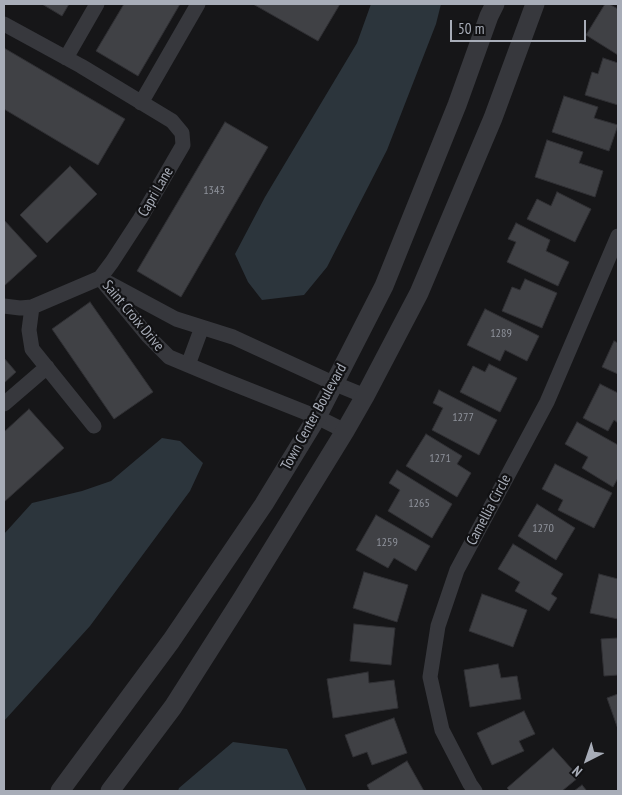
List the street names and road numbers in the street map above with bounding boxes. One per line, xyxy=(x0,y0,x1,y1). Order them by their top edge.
street label: Capri Lane xyxy=(135,164,177,220)
street label: Saint Croix Drive xyxy=(98,277,168,355)
street label: Town Center Boulevard xyxy=(277,361,351,473)
street label: Camellia Circle xyxy=(463,472,515,548)

